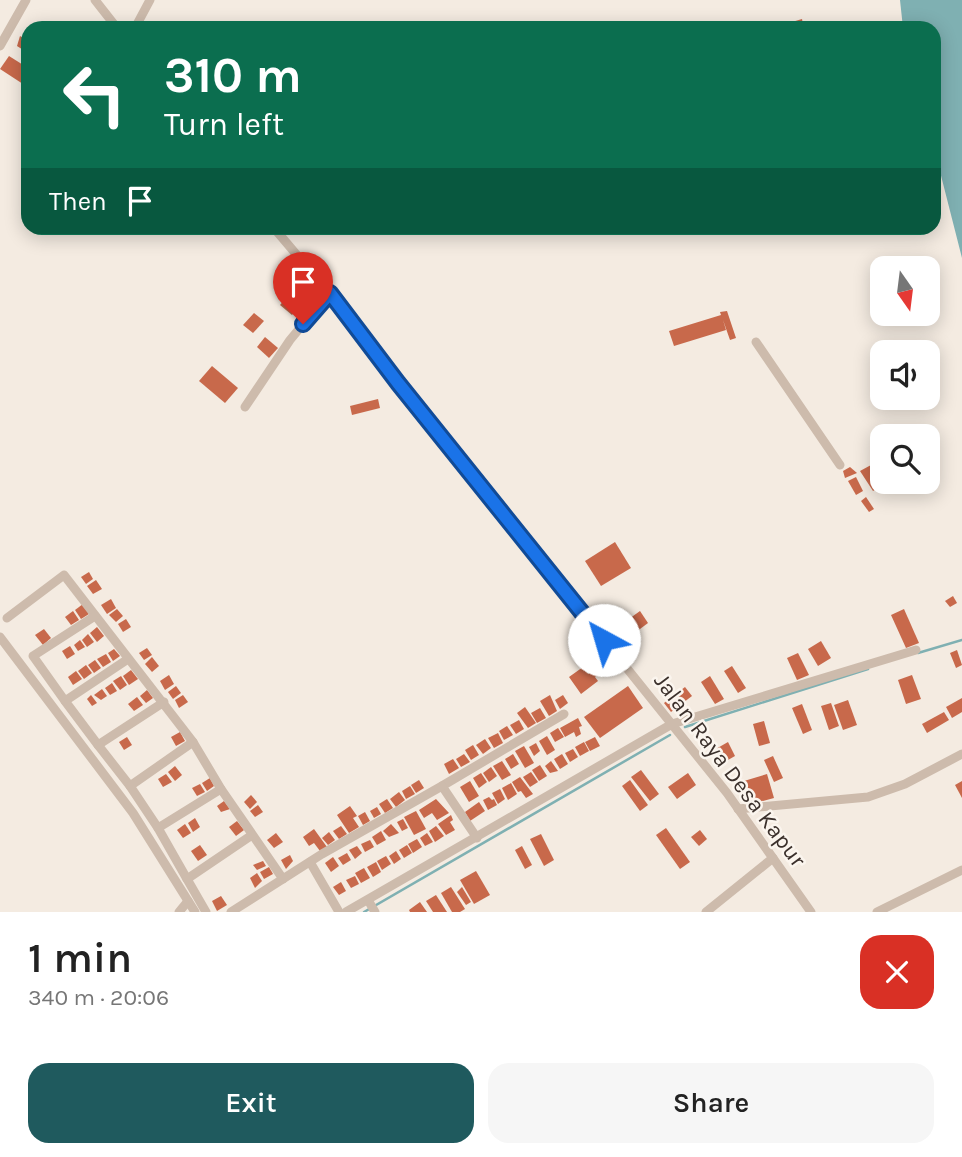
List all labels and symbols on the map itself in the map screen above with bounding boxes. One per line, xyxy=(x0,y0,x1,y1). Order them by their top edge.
pin xyxy=(273,252,333,324)
north arrow xyxy=(870,256,940,326)
position arrow xyxy=(567,603,641,677)
street label: Jalan Raya Desa Kapur xyxy=(648,668,812,873)

